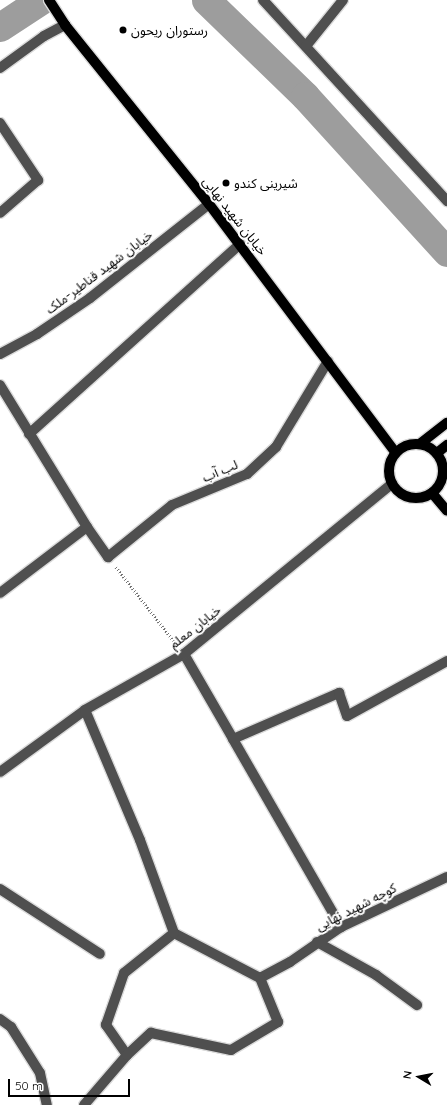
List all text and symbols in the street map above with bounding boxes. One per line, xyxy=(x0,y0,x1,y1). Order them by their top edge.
place label: رستوران ریحون xyxy=(131,22,208,38)
marker: رستوران ریحون xyxy=(118,25,128,35)
street label: خیابان شهید نهایی xyxy=(199,174,271,258)
place label: شیرینی کندو xyxy=(234,175,298,191)
marker: شیرینی کندو xyxy=(221,178,231,188)
street label: خیابان شهید قناطیر-ملک xyxy=(43,227,155,317)
street label: لب آب xyxy=(200,457,240,485)
street label: خیابان معلم xyxy=(166,602,224,652)
street label: کوچه شهید نهایی xyxy=(313,880,399,934)
north arrow xyxy=(399,1057,439,1097)
text: N xyxy=(400,1070,415,1080)
scale bar xyxy=(10,1071,132,1097)
text: 50 m xyxy=(15,1078,43,1093)

